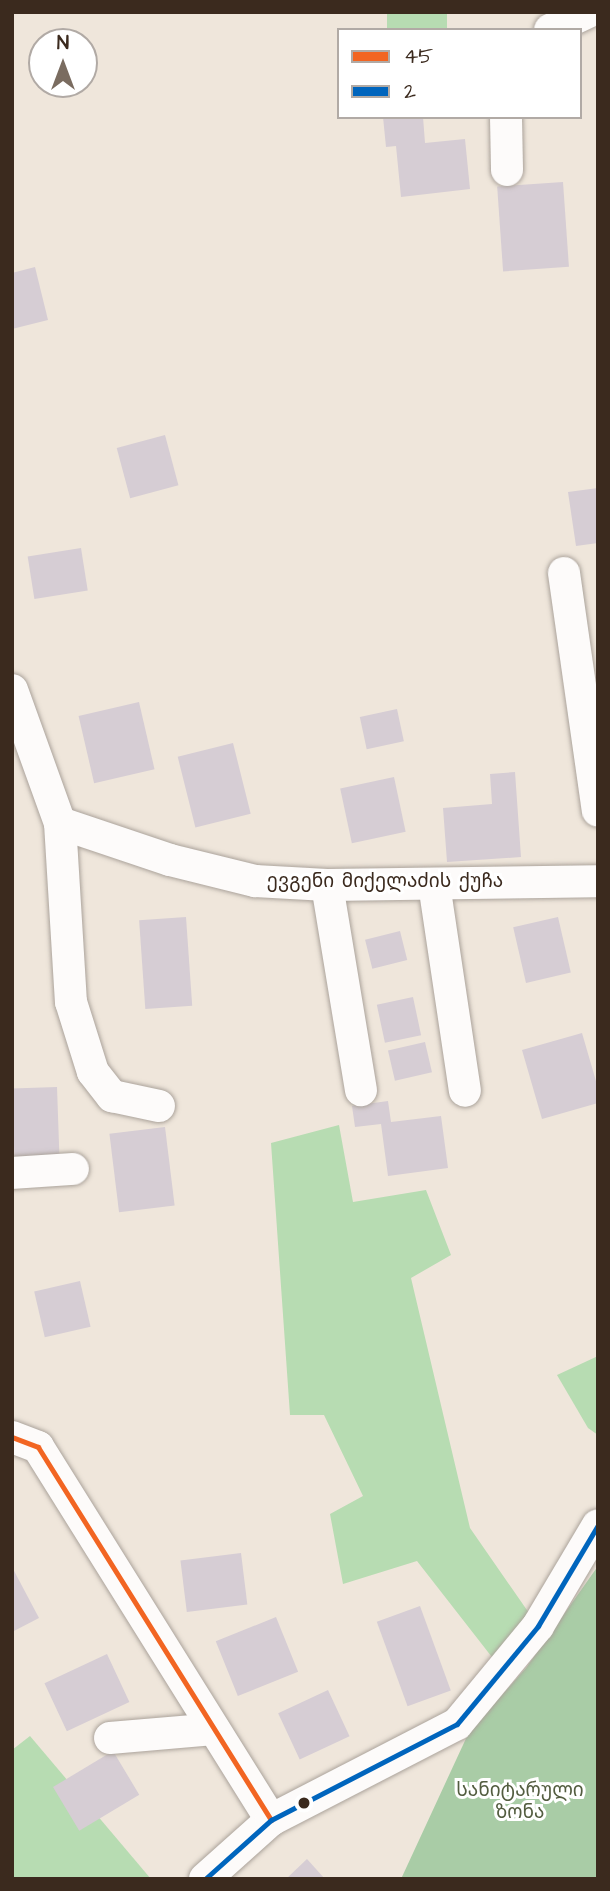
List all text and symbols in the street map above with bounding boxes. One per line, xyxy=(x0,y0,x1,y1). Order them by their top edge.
north arrow xyxy=(28,28,98,98)
legend xyxy=(337,28,582,119)
text: N xyxy=(57,30,69,57)
text: 45 xyxy=(404,42,433,71)
text: 2 xyxy=(404,77,416,106)
street label: ევგენი მიქელაძის ქუჩა xyxy=(267,871,503,893)
park label: სანიტარული ზონა xyxy=(456,1780,584,1824)
unlabelled marker xyxy=(297,1796,311,1810)

